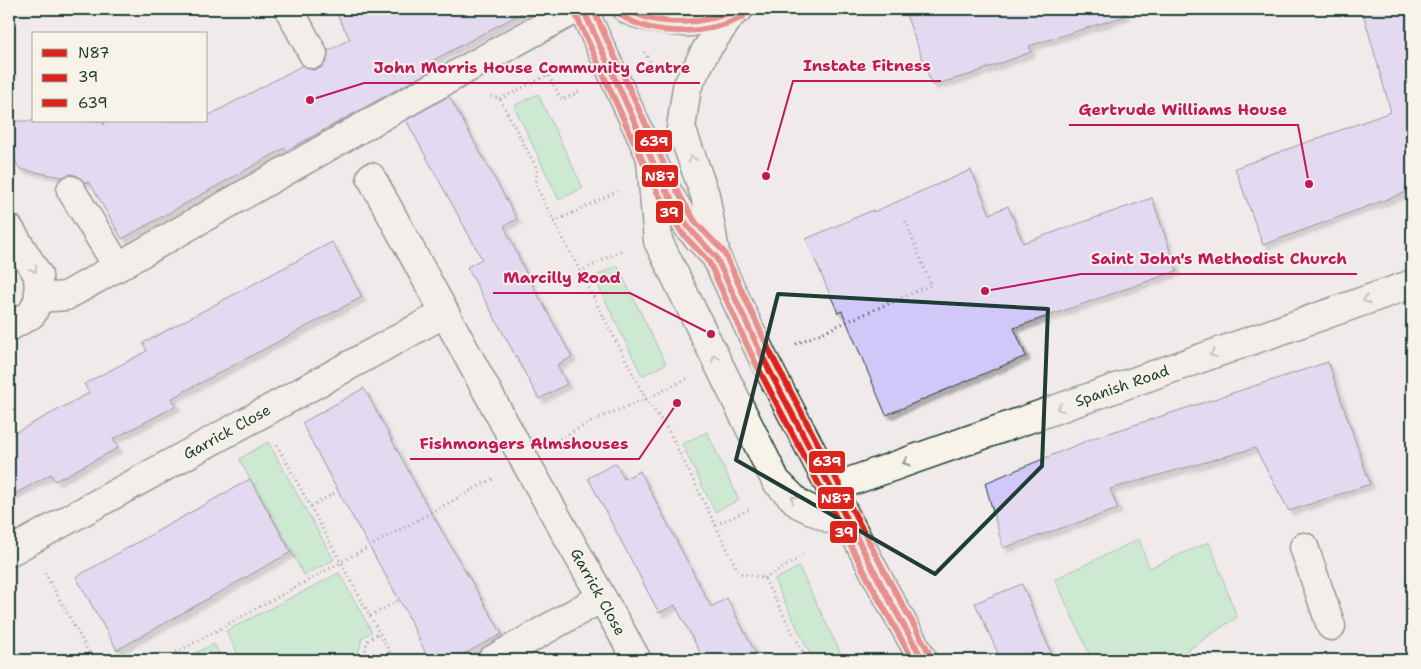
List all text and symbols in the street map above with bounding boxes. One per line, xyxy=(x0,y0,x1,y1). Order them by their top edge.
legend xyxy=(32,32,208,122)
text: N87 xyxy=(78,43,110,63)
callout: Instate Fitness xyxy=(793,50,941,81)
callout: John Morris House Community Centre xyxy=(364,52,700,83)
text: Instate Fitness xyxy=(803,55,931,76)
text: John Morris House Community Centre xyxy=(374,57,691,78)
text: 39 xyxy=(78,67,98,87)
text: 639 xyxy=(78,93,108,113)
callout: Gertrude Williams House xyxy=(1069,94,1298,125)
text: Gertrude Williams House xyxy=(1079,99,1288,120)
line badge: 639 xyxy=(634,129,673,153)
text: 639 xyxy=(640,132,668,150)
one-way arrow xyxy=(688,155,698,163)
line badge: N87 xyxy=(641,164,679,188)
text: N87 xyxy=(645,167,675,185)
line badge: 39 xyxy=(655,200,684,224)
text: 39 xyxy=(659,203,679,221)
callout: Saint John's Methodist Church xyxy=(1081,243,1357,274)
text: Saint John's Methodist Church xyxy=(1091,248,1347,269)
callout: Marcilly Road xyxy=(493,262,630,293)
one-way arrow xyxy=(28,264,38,273)
text: Marcilly Road xyxy=(503,267,621,288)
one-way arrow xyxy=(1363,294,1371,304)
one-way arrow xyxy=(1209,348,1218,358)
one-way arrow xyxy=(711,354,721,363)
street label: Spanish Road xyxy=(1072,360,1172,411)
street label: Garrick Close xyxy=(180,400,274,464)
one-way arrow xyxy=(1056,402,1064,412)
callout: Fishmongers Almshouses xyxy=(410,428,639,459)
text: Fishmongers Almshouses xyxy=(420,433,628,454)
line badge: 639 xyxy=(808,450,846,474)
text: 639 xyxy=(813,452,841,470)
one-way arrow xyxy=(903,456,911,466)
line badge: N87 xyxy=(817,486,855,510)
text: N87 xyxy=(821,489,851,507)
one-way arrow xyxy=(790,496,799,505)
line badge: 39 xyxy=(829,520,858,544)
text: 39 xyxy=(834,523,854,541)
street label: Garrick Close xyxy=(566,545,630,639)

